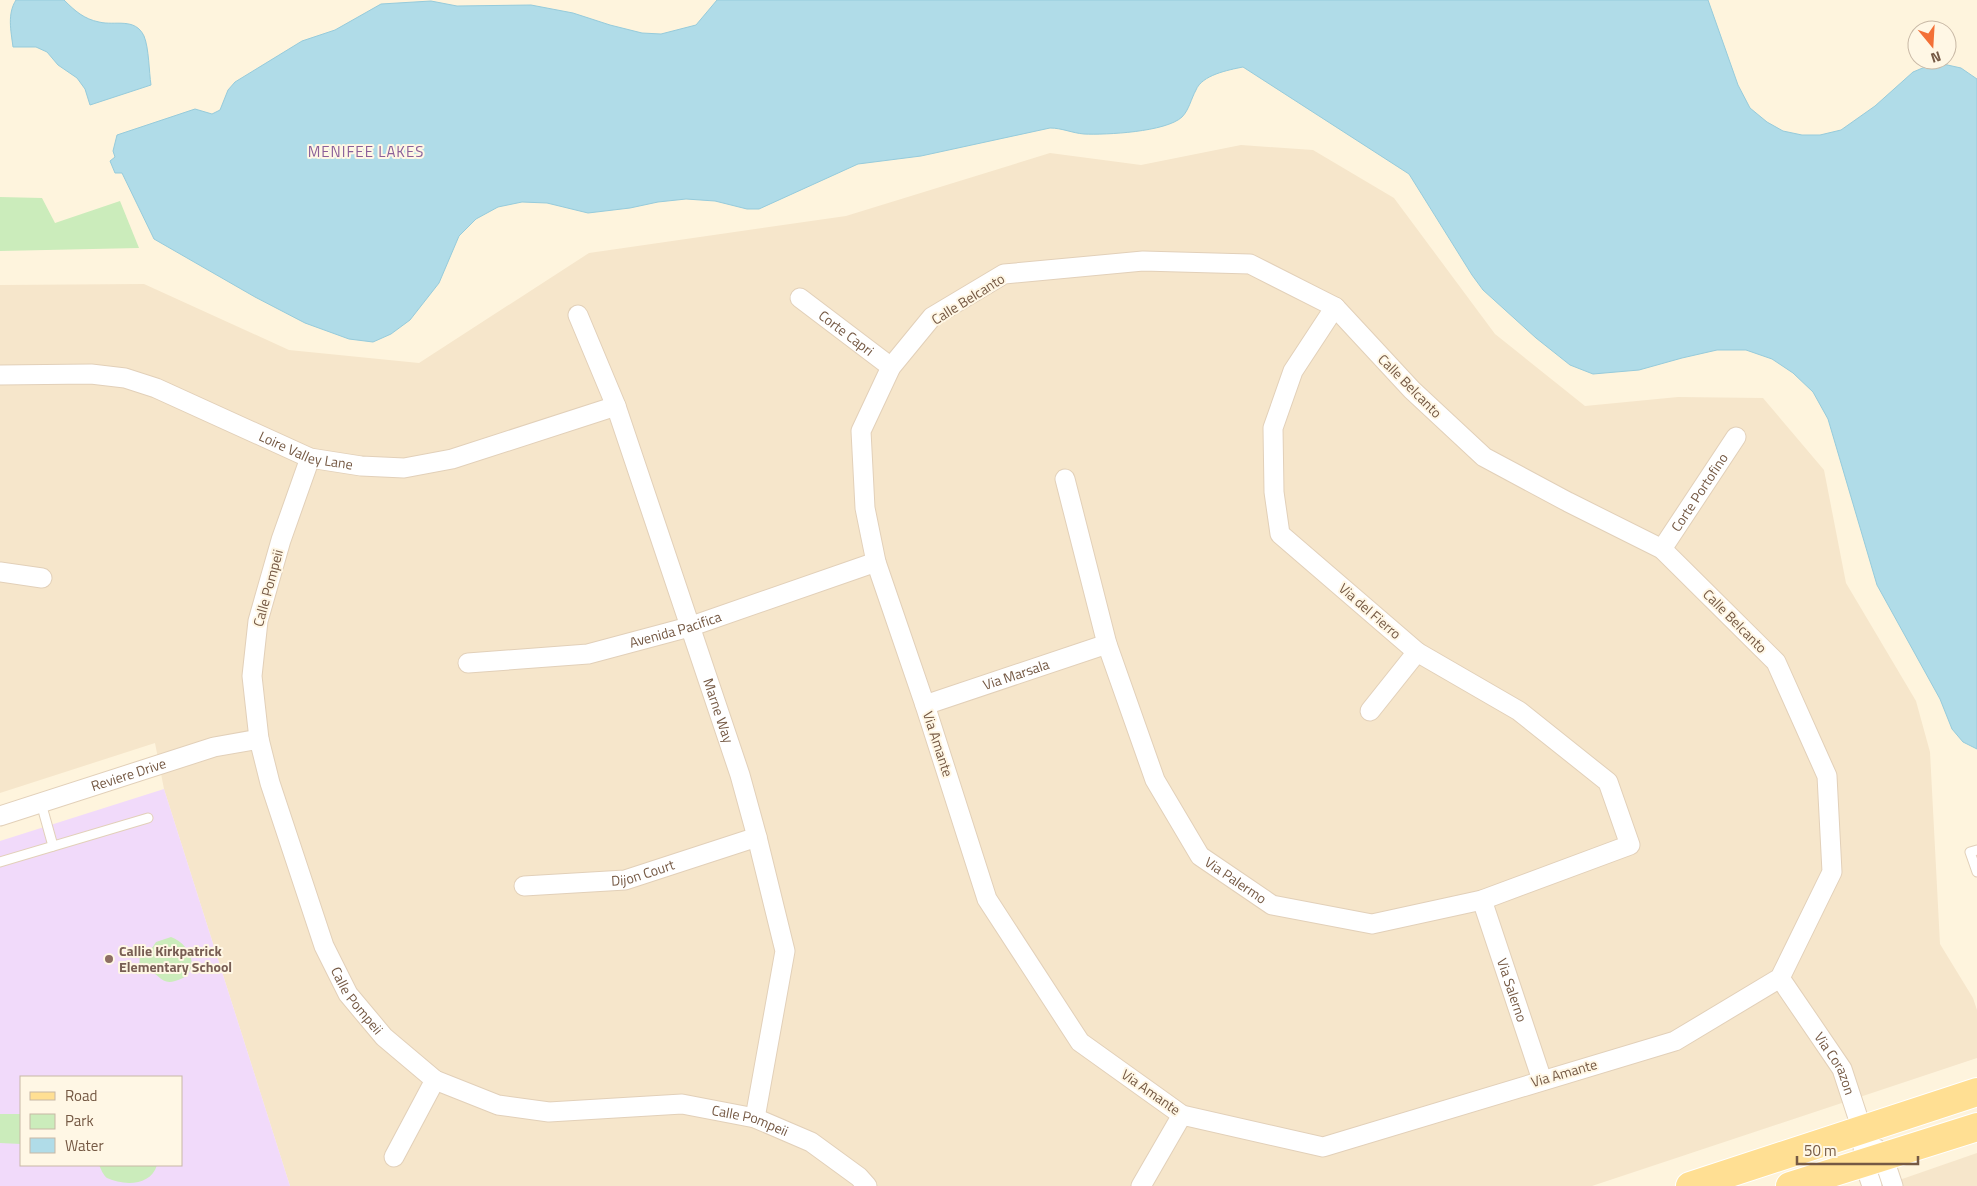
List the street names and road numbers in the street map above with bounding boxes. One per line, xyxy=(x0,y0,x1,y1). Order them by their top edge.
street label: Calle Belcanto xyxy=(927,268,1009,329)
street label: Corte Capri xyxy=(814,305,879,361)
street label: Calle Belcanto xyxy=(1374,349,1447,422)
street label: Loire Valley Lane xyxy=(256,425,354,475)
street label: Corte Portofino xyxy=(1665,449,1733,535)
street label: Calle Pompeii xyxy=(247,547,288,629)
street label: Via del Fierro xyxy=(1335,578,1406,644)
street label: Calle Belcanto xyxy=(1699,584,1772,657)
street label: Avenida Pacifica xyxy=(627,606,724,653)
street label: Via Marsala xyxy=(980,653,1052,695)
street label: Marne Way xyxy=(698,675,740,746)
street label: Via Amante xyxy=(918,708,959,779)
street label: Reviere Drive xyxy=(88,752,169,796)
street label: Via Palermo xyxy=(1201,851,1271,909)
street label: Dijon Court xyxy=(611,854,677,891)
street label: Via Salerno xyxy=(1492,955,1533,1025)
street label: Calle Pompeii xyxy=(326,963,389,1039)
street label: Via Corazon xyxy=(1810,1027,1861,1097)
street label: Via Amante xyxy=(1528,1053,1599,1092)
street label: Via Amante xyxy=(1117,1064,1185,1120)
street label: Calle Pompeii xyxy=(710,1099,792,1141)

